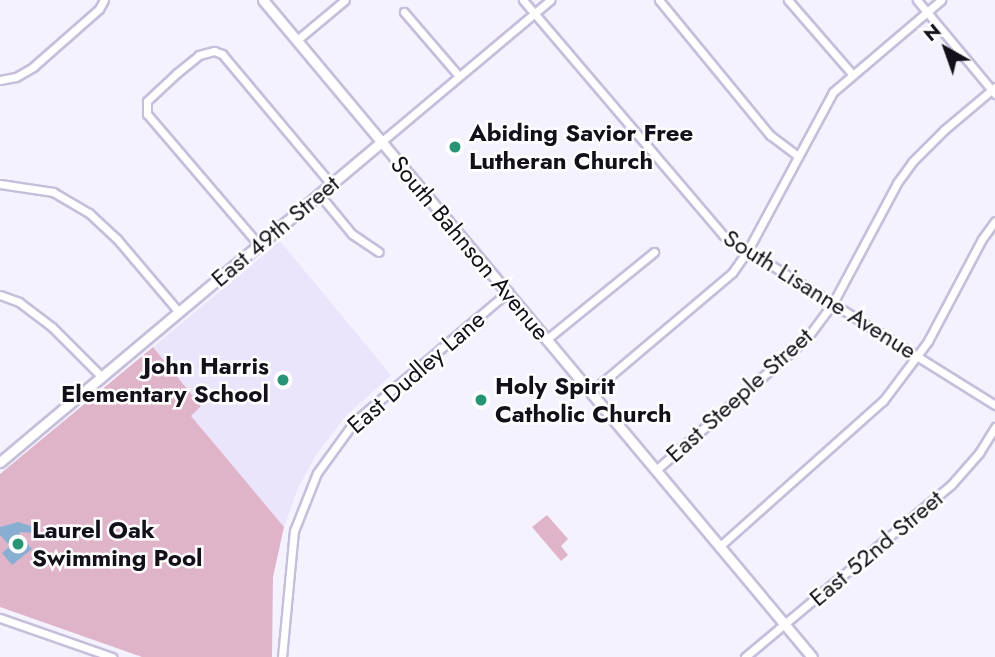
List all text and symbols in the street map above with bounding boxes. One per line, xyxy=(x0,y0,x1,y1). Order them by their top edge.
north arrow xyxy=(911,14,981,84)
text: N xyxy=(918,17,947,48)
place label: Abiding Savior Free Lutheran Church xyxy=(469,119,693,175)
marker: Abiding Savior Free Lutheran Church xyxy=(447,139,463,155)
street label: South Bahnson Avenue xyxy=(384,150,556,346)
street label: East 49th Street xyxy=(205,169,345,293)
street label: South Lisanne Avenue xyxy=(718,223,922,365)
street label: East Dudley Lane xyxy=(341,305,491,439)
street label: East Steeple Street xyxy=(660,322,818,468)
place label: John Harris Elementary School xyxy=(61,352,269,408)
marker: John Harris Elementary School xyxy=(275,372,291,388)
place label: Holy Spirit Catholic Church xyxy=(495,372,672,428)
marker: Holy Spirit Catholic Church xyxy=(473,392,489,408)
street label: East 52nd Street xyxy=(803,484,949,612)
place label: Laurel Oak Swimming Pool xyxy=(32,516,203,572)
marker: Laurel Oak Swimming Pool xyxy=(10,536,26,552)

